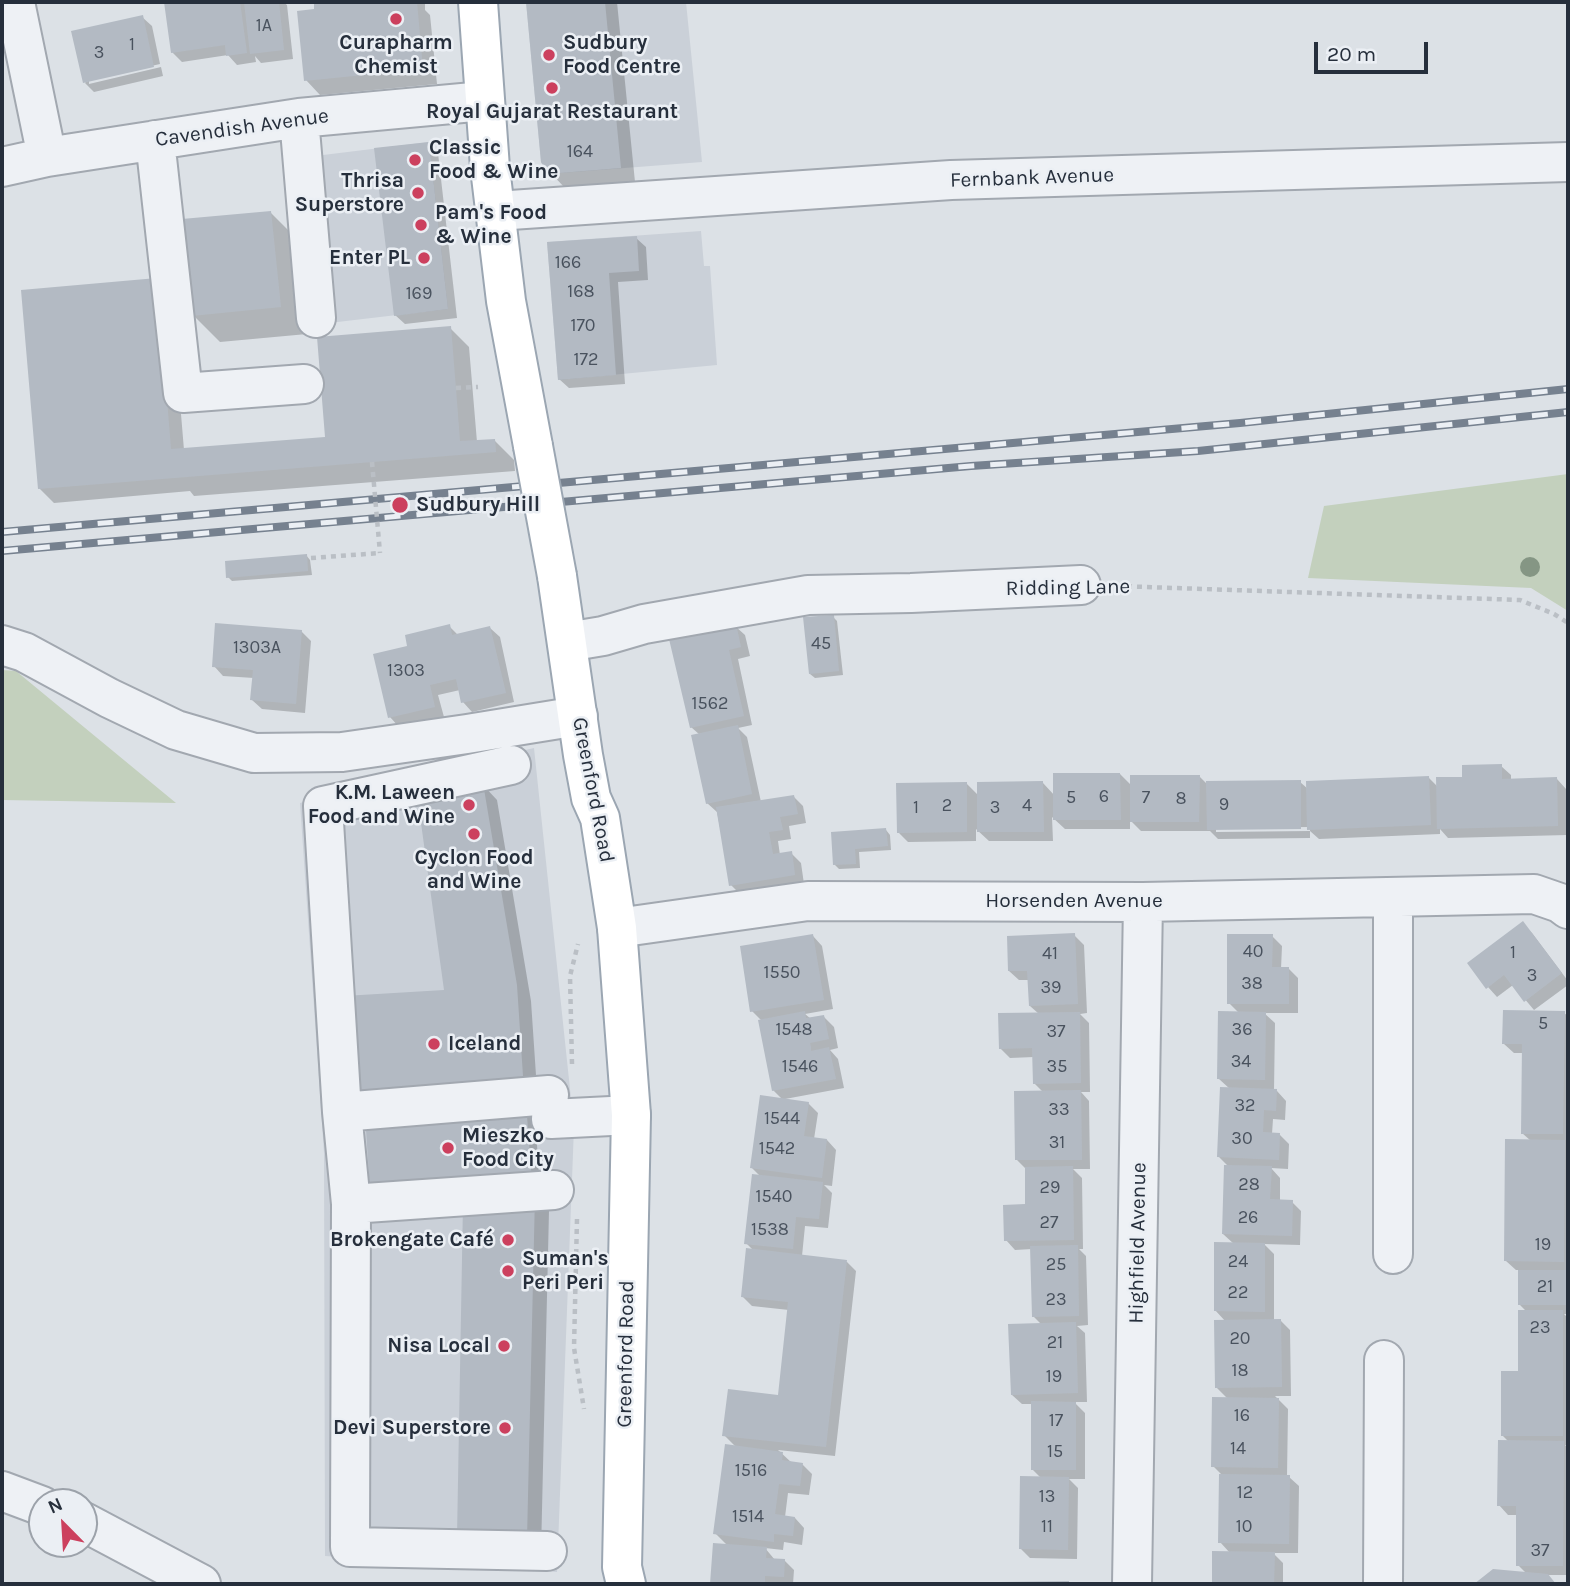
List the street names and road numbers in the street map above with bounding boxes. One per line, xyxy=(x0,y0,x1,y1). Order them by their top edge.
street label: Cavendish Avenue xyxy=(154,103,330,153)
street label: Fernbank Avenue xyxy=(950,163,1114,193)
street label: Ridding Lane xyxy=(1005,574,1131,602)
street label: Greenford Road xyxy=(567,715,619,865)
street label: Horsenden Avenue xyxy=(985,888,1163,914)
street label: Highfield Avenue xyxy=(1124,1162,1152,1324)
street label: Greenford Road xyxy=(612,1280,640,1428)

